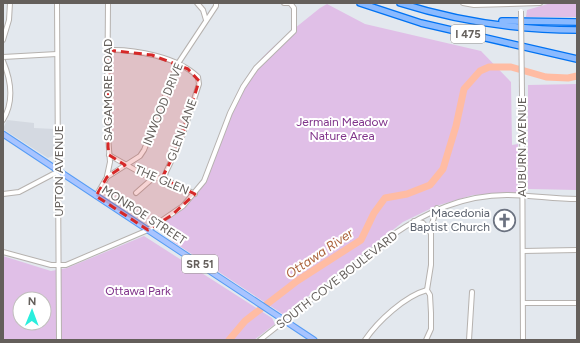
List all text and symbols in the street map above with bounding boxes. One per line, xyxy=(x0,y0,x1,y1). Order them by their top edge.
road number: I 475 xyxy=(451,25,485,43)
street label: SAGAMORE ROAD xyxy=(101,39,115,141)
street label: INWOOD DRIVE xyxy=(140,60,186,148)
street label: GLEN LANE xyxy=(164,97,200,163)
street label: AUBURN AVENUE xyxy=(515,97,529,197)
park label: Jermain Meadow Nature Area xyxy=(296,115,388,143)
street label: UPTON AVENUE xyxy=(52,125,66,217)
street label: THE GLEN xyxy=(133,162,191,198)
street label: MONROE STREET xyxy=(99,182,189,248)
place label: Macedonia Baptist Church xyxy=(410,206,490,234)
church icon: Macedonia Baptist Church xyxy=(492,207,518,233)
water label: Ottawa River xyxy=(283,225,356,281)
street label: SOUTH COVE BOULEVARD xyxy=(274,228,400,332)
road number: SR 51 xyxy=(182,255,218,273)
park label: Ottawa Park xyxy=(105,284,171,298)
north arrow xyxy=(12,291,52,331)
text: N xyxy=(28,295,37,308)

